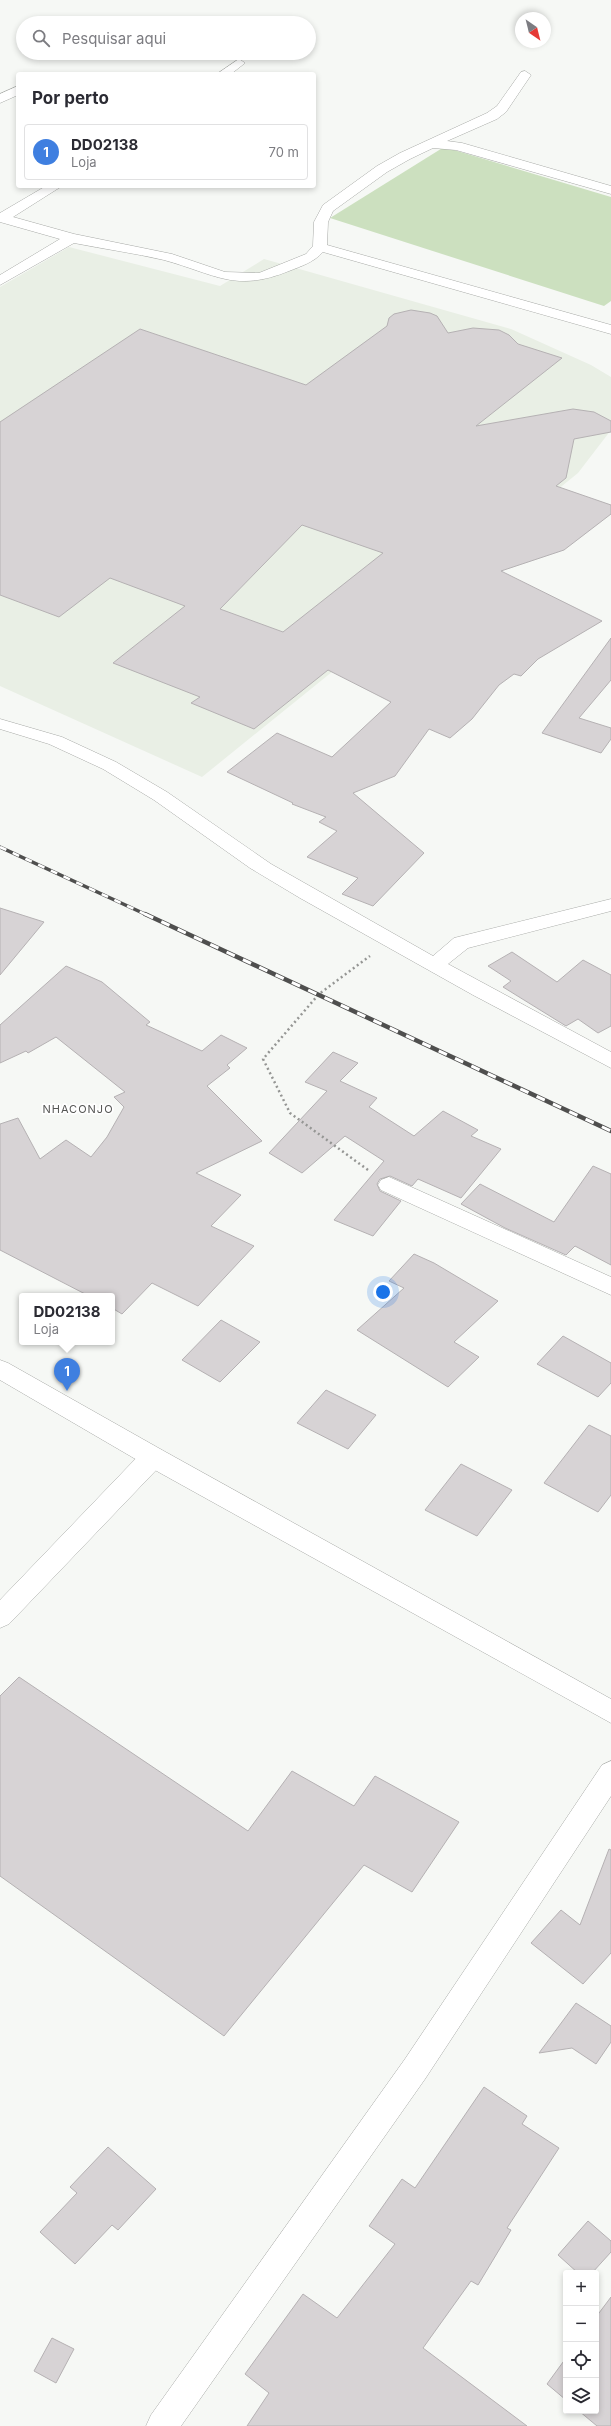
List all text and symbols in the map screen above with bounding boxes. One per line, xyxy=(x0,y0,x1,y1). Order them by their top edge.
north arrow xyxy=(515,12,551,48)
search box xyxy=(16,16,316,60)
icon: search xyxy=(30,27,52,49)
text: Pesquisar aqui xyxy=(62,29,166,48)
text: Por perto xyxy=(32,88,109,108)
text: DD02138 xyxy=(71,135,138,154)
text: 1 xyxy=(43,144,49,160)
text: 70 m xyxy=(269,144,299,160)
text: Loja xyxy=(71,154,97,170)
district label: NHACONJO xyxy=(42,1102,114,1116)
your location xyxy=(373,1282,393,1302)
popup xyxy=(19,1293,115,1345)
text: DD02138 xyxy=(33,1302,101,1321)
text: Loja xyxy=(33,1321,59,1337)
pin: 1 xyxy=(54,1358,80,1391)
map controls xyxy=(563,2270,599,2414)
button: + xyxy=(563,2270,599,2306)
button: − xyxy=(563,2306,599,2342)
button: locate xyxy=(563,2342,599,2378)
button: layers xyxy=(563,2378,599,2414)

